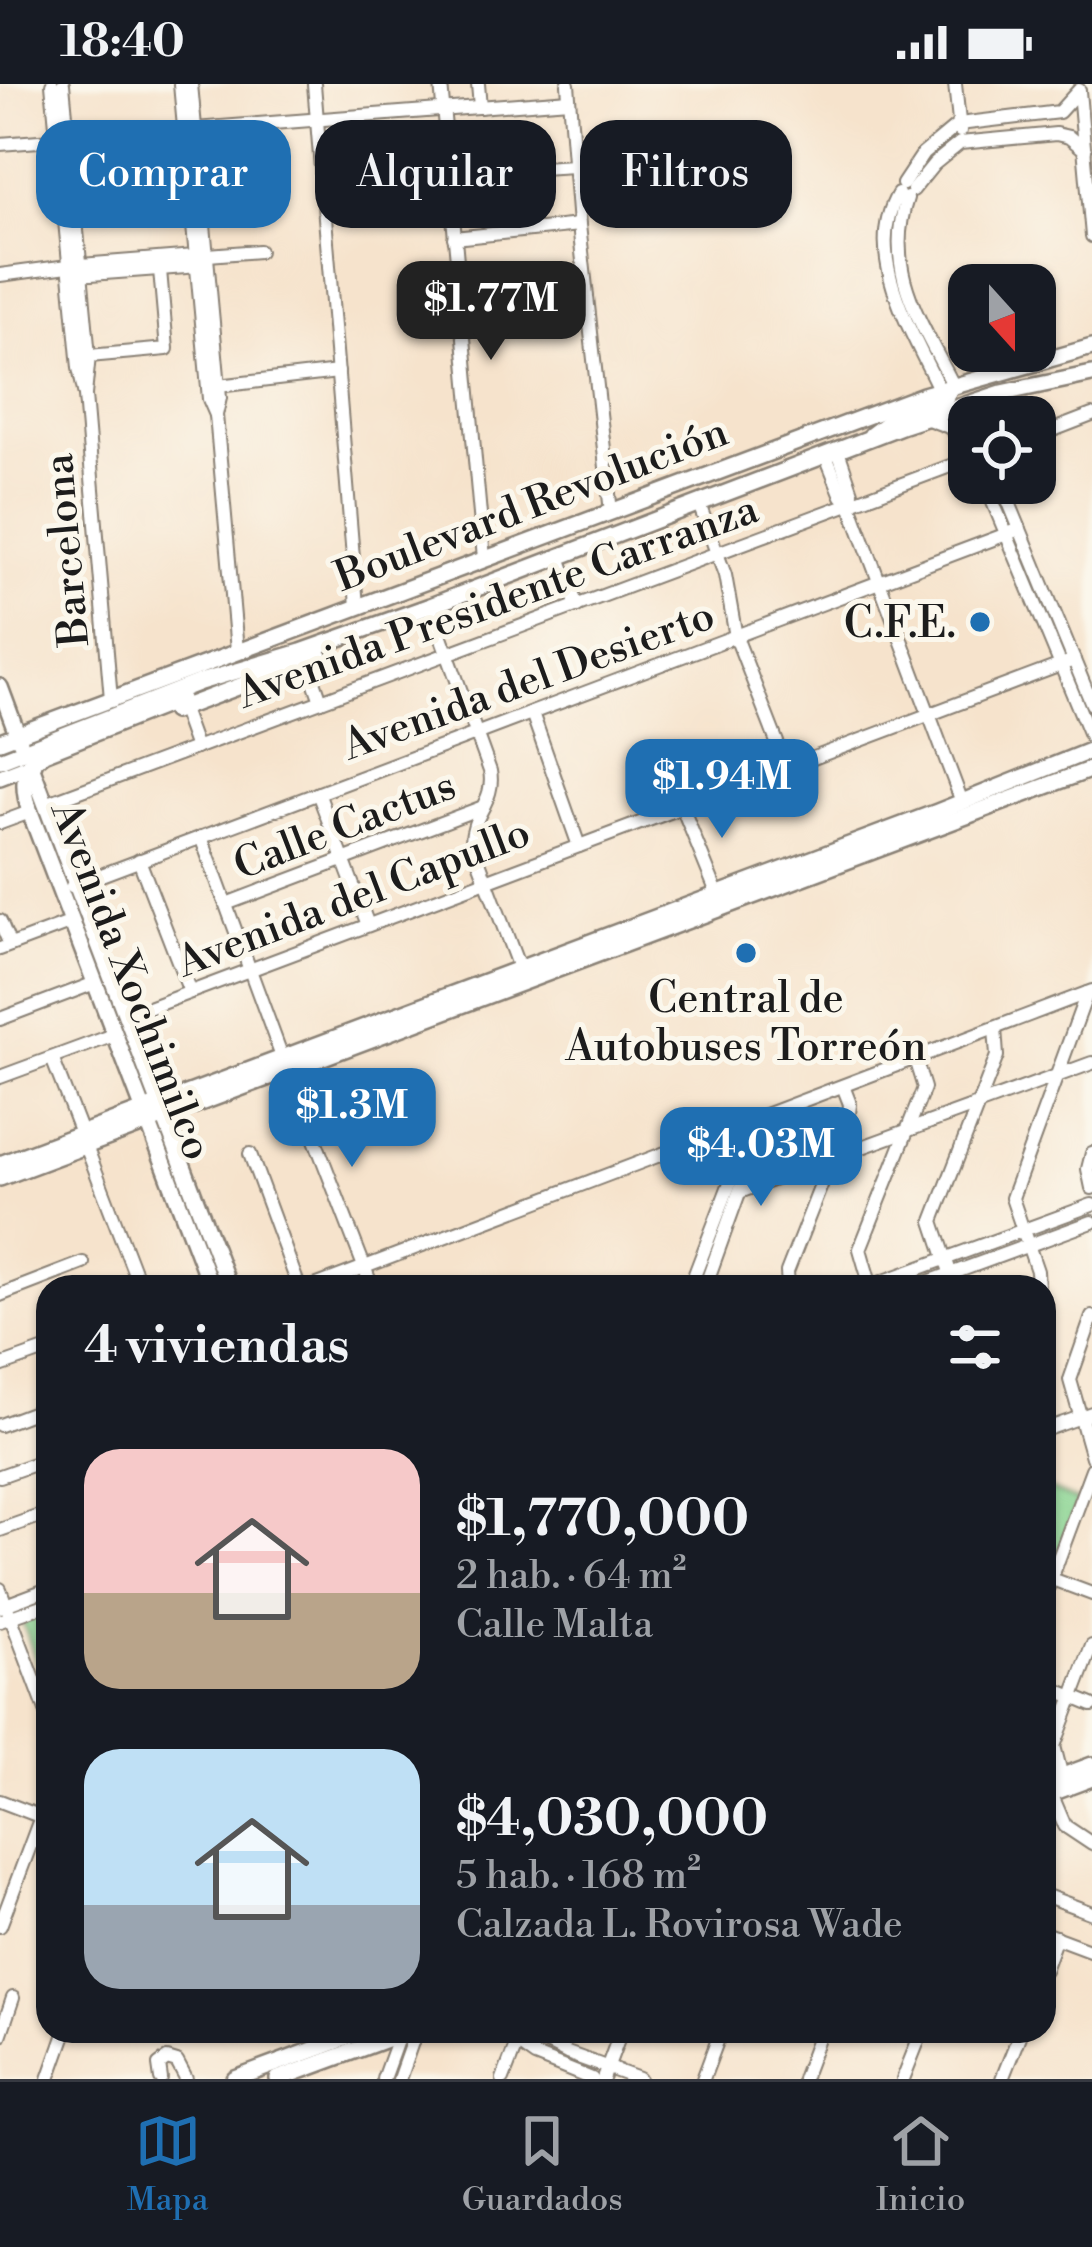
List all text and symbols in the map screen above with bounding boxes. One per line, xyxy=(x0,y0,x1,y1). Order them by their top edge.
text: 18:40 xyxy=(60,14,185,71)
chip: Comprar xyxy=(36,120,291,228)
chip: Alquilar xyxy=(315,120,556,228)
chip: Filtros xyxy=(580,120,792,228)
pin: $1.77M xyxy=(393,261,589,363)
north arrow xyxy=(948,264,1056,372)
map controls xyxy=(948,264,1056,504)
text: $1.77M xyxy=(424,275,558,324)
button: locate xyxy=(948,396,1056,504)
street label: Boulevard Revolución xyxy=(327,406,736,605)
street label: Barcelona xyxy=(33,451,102,649)
street label: Avenida Presidente Carranza xyxy=(229,483,766,722)
street label: Avenida del Desierto xyxy=(335,589,722,774)
place label: C.F.E. xyxy=(844,598,956,651)
marker: C.F.E. xyxy=(967,609,993,635)
pin: $1.94M xyxy=(624,739,820,841)
text: $1.94M xyxy=(652,753,792,802)
street label: Calle Cactus xyxy=(226,760,463,893)
street label: Avenida Xochimilco xyxy=(38,793,223,1168)
street label: Avenida del Capullo xyxy=(169,807,538,990)
marker: Central de Autobuses Torreón xyxy=(733,940,759,966)
place label: Central de Autobuses Torreón xyxy=(565,973,926,1074)
pin: $1.3M xyxy=(268,1068,436,1170)
text: $1.3M xyxy=(296,1082,408,1131)
pin: $4.03M xyxy=(663,1107,859,1209)
text: $4.03M xyxy=(687,1121,835,1170)
icon: filters xyxy=(942,1314,1008,1380)
text: 4 viviendas xyxy=(84,1315,349,1379)
text: $1,770,000 xyxy=(456,1488,749,1552)
icon: home xyxy=(180,1497,324,1641)
text: 2 hab. · 64 m² xyxy=(456,1552,686,1601)
text: Calle Malta xyxy=(456,1601,653,1650)
text: $4,030,000 xyxy=(456,1788,768,1852)
icon: home xyxy=(180,1797,324,1941)
text: 5 hab. · 168 m² xyxy=(456,1852,701,1901)
text: Calzada L. Rovirosa Wade xyxy=(456,1901,903,1950)
tab: Mapa xyxy=(127,2108,208,2221)
tab: Guardados xyxy=(462,2108,623,2221)
tab: Inicio xyxy=(876,2108,965,2221)

